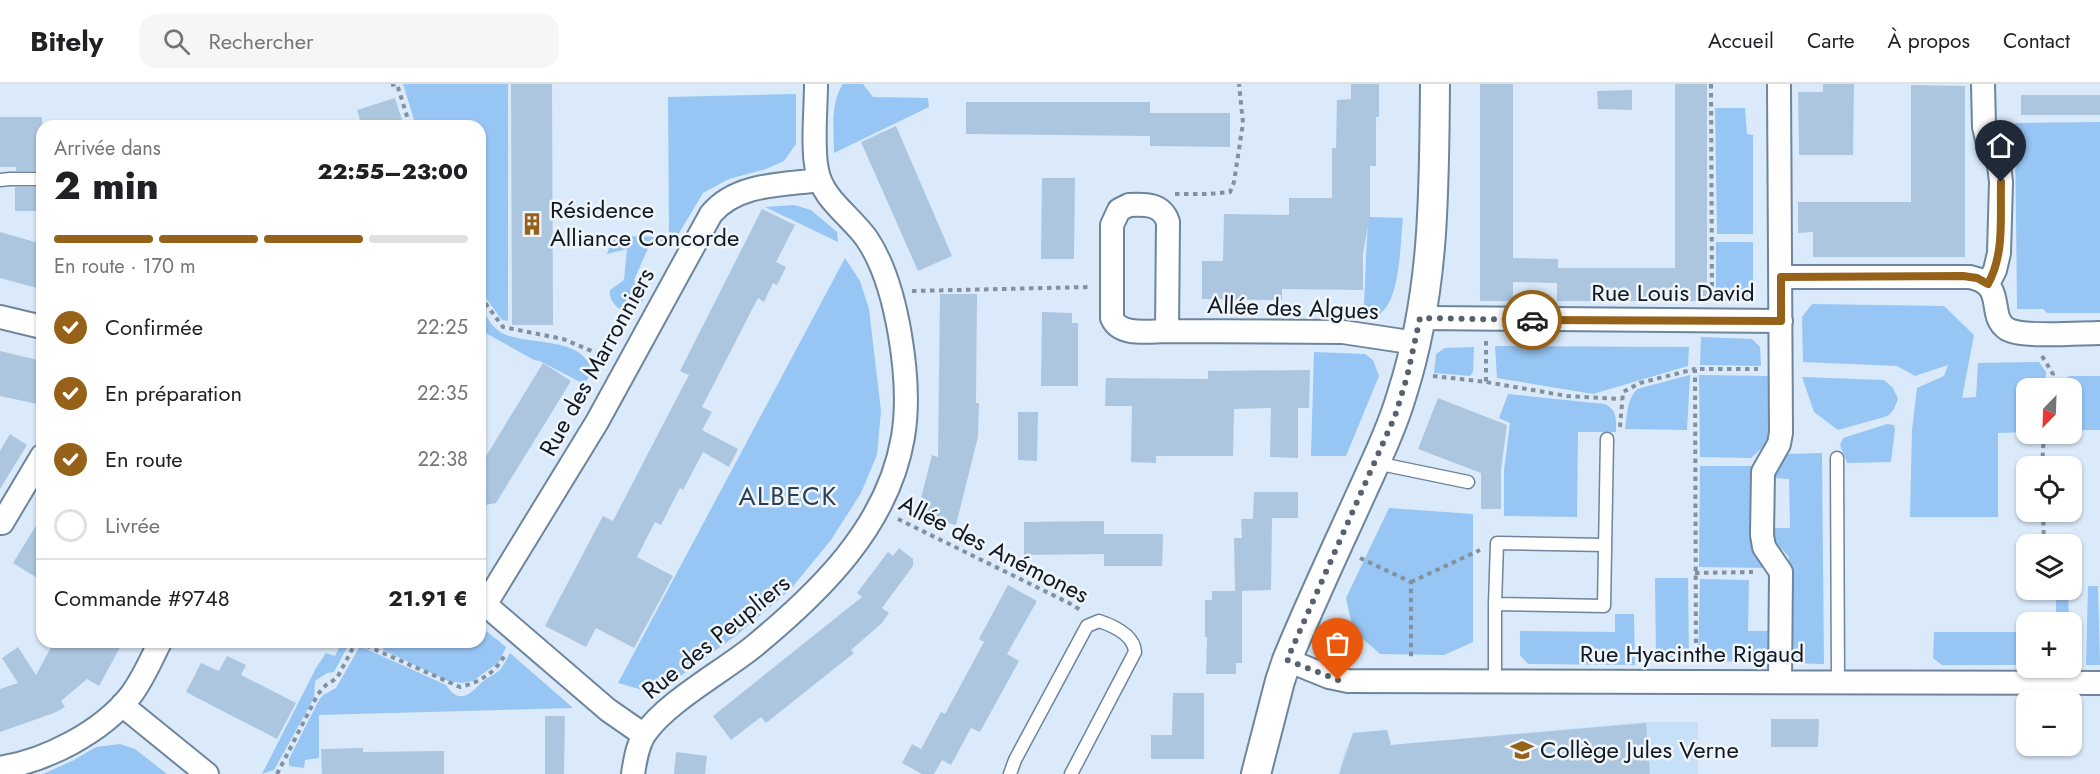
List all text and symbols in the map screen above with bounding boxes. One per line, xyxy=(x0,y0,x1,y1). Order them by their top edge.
search box xyxy=(139,14,559,68)
text: Bitely xyxy=(30,21,103,62)
icon: search xyxy=(160,25,193,58)
text: Rechercher xyxy=(208,25,314,57)
text: Accueil xyxy=(1708,26,1774,56)
text: Carte xyxy=(1807,26,1855,56)
text: À propos xyxy=(1888,26,1970,56)
text: Contact xyxy=(2003,26,2070,56)
pin xyxy=(1975,120,2026,182)
icon: home xyxy=(1984,129,2017,162)
text: Arrivée dans xyxy=(54,134,161,163)
text: 22:55–23:00 xyxy=(317,155,468,187)
text: 2 min xyxy=(54,157,159,214)
place label: Résidence Alliance Concorde xyxy=(550,192,739,255)
building icon: Résidence Alliance Concorde xyxy=(519,211,545,237)
text: En route · 170 m xyxy=(54,252,196,281)
street label: Rue des Marronniers xyxy=(530,261,663,462)
street label: Rue Louis David xyxy=(1591,275,1755,310)
street label: Allée des Algues xyxy=(1207,287,1379,328)
courier xyxy=(1502,290,1562,350)
icon: car xyxy=(1516,304,1549,337)
icon: check xyxy=(54,311,87,344)
text: Confirmée xyxy=(105,311,203,343)
text: 22:25 xyxy=(417,313,468,342)
icon: check xyxy=(54,377,87,410)
text: En préparation xyxy=(105,377,242,409)
north arrow xyxy=(2016,378,2082,444)
map controls xyxy=(2016,378,2082,756)
text: 22:35 xyxy=(417,379,468,408)
icon: check xyxy=(54,443,87,476)
text: En route xyxy=(105,443,183,475)
text: 22:38 xyxy=(417,445,468,474)
button: locate xyxy=(2016,456,2082,522)
district label: ALBECK xyxy=(738,477,838,515)
street label: Allée des Anémones xyxy=(893,486,1095,612)
text: Livrée xyxy=(105,509,160,541)
button: layers xyxy=(2016,534,2082,600)
street label: Rue des Peupliers xyxy=(634,566,797,707)
text: Commande #9748 xyxy=(54,582,230,614)
text: 21.91 € xyxy=(388,582,468,614)
button: + xyxy=(2016,612,2082,678)
pin xyxy=(1312,618,1363,680)
icon: bag xyxy=(1321,627,1354,660)
street label: Rue Hyacinthe Rigaud xyxy=(1580,636,1804,671)
button: − xyxy=(2016,690,2082,756)
place label: Collège Jules Verne xyxy=(1540,732,1739,767)
school or university icon: Collège Jules Verne xyxy=(1509,737,1535,763)

